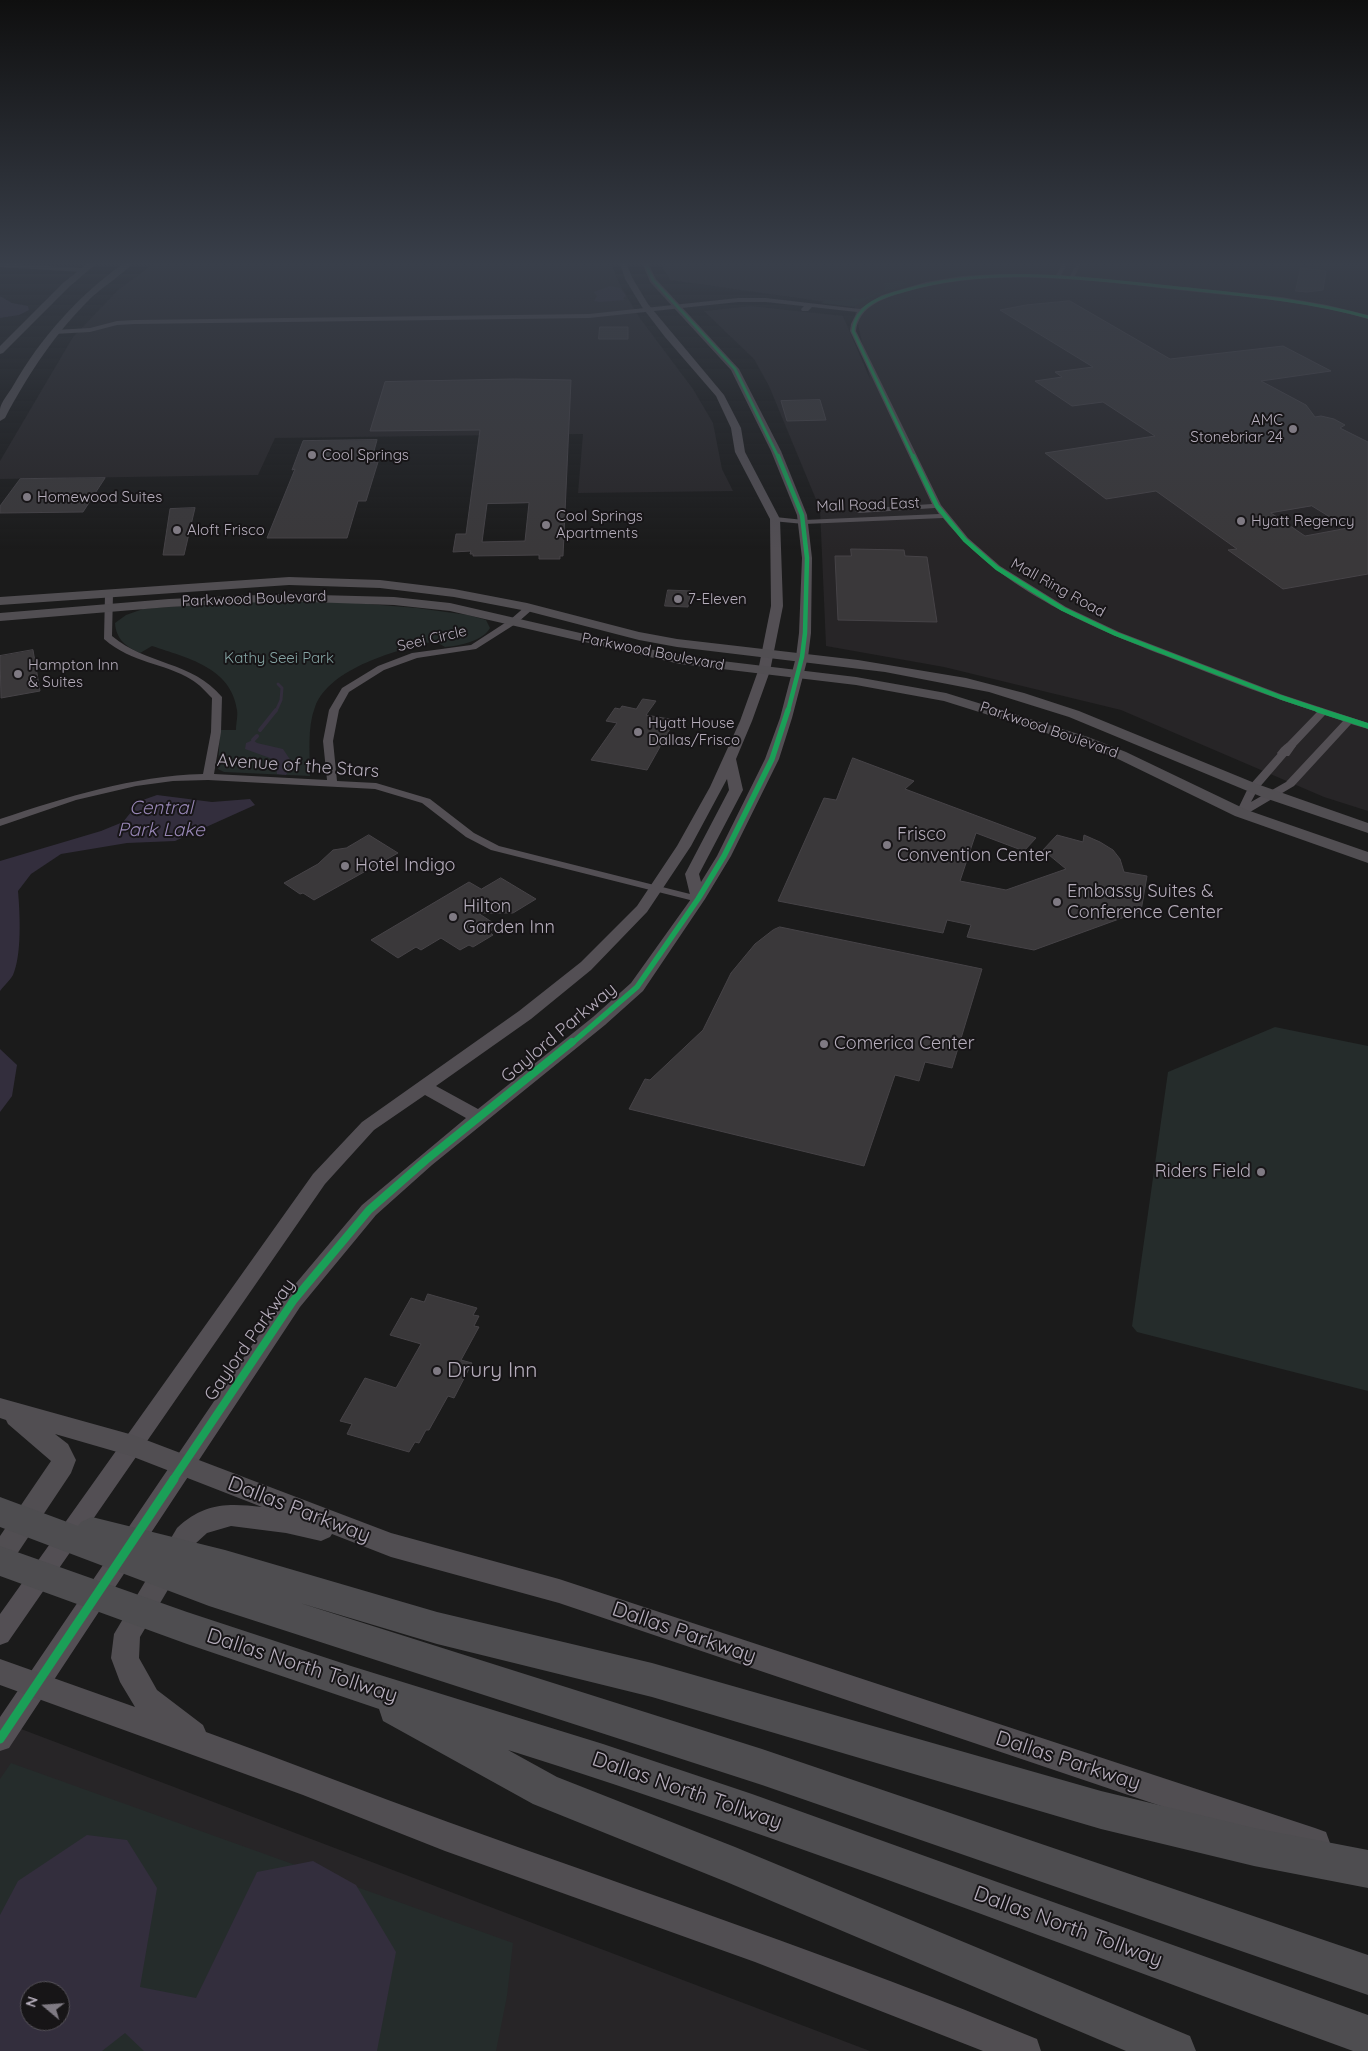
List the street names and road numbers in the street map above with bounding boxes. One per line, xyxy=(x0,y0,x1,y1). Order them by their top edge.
street label: Mall Road East xyxy=(816,494,920,516)
street label: Mall Ring Road xyxy=(1008,555,1108,621)
street label: Parkwood Boulevard xyxy=(181,587,327,611)
street label: Seei Circle xyxy=(396,622,468,656)
street label: Parkwood Boulevard xyxy=(580,629,726,675)
street label: Parkwood Boulevard xyxy=(978,698,1120,762)
street label: Avenue of the Stars xyxy=(216,750,380,782)
street label: Gaylord Parkway xyxy=(497,978,621,1088)
street label: Gaylord Parkway xyxy=(200,1275,300,1405)
street label: Dallas Parkway xyxy=(224,1471,374,1549)
street label: Dallas Parkway xyxy=(609,1597,759,1669)
street label: Dallas North Tollway xyxy=(203,1623,401,1709)
street label: Dallas Parkway xyxy=(992,1726,1144,1796)
street label: Dallas North Tollway xyxy=(589,1747,785,1835)
street label: Dallas North Tollway xyxy=(970,1881,1166,1973)

